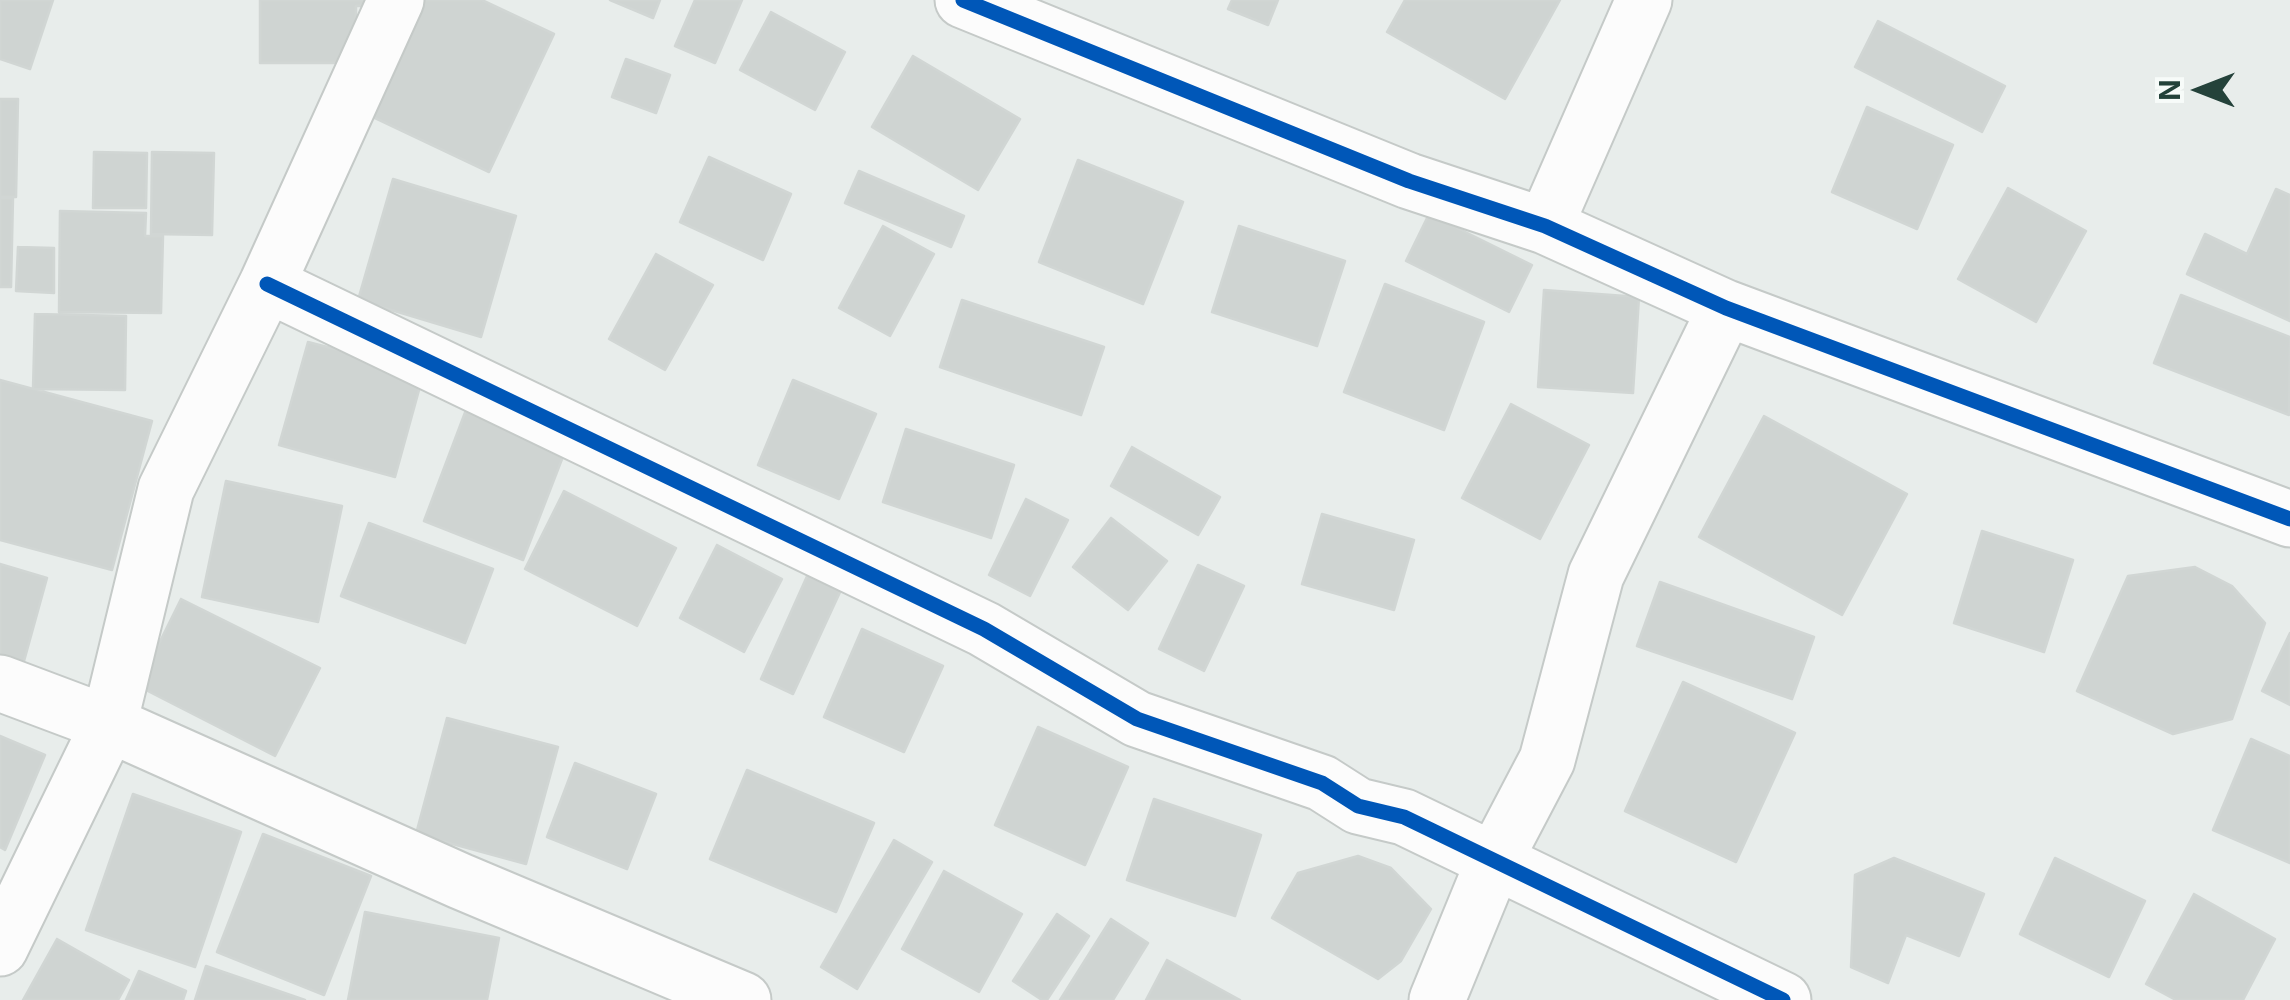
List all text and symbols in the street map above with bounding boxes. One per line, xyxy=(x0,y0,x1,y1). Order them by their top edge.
north arrow xyxy=(2150,40,2250,140)
text: N xyxy=(2153,79,2187,101)

